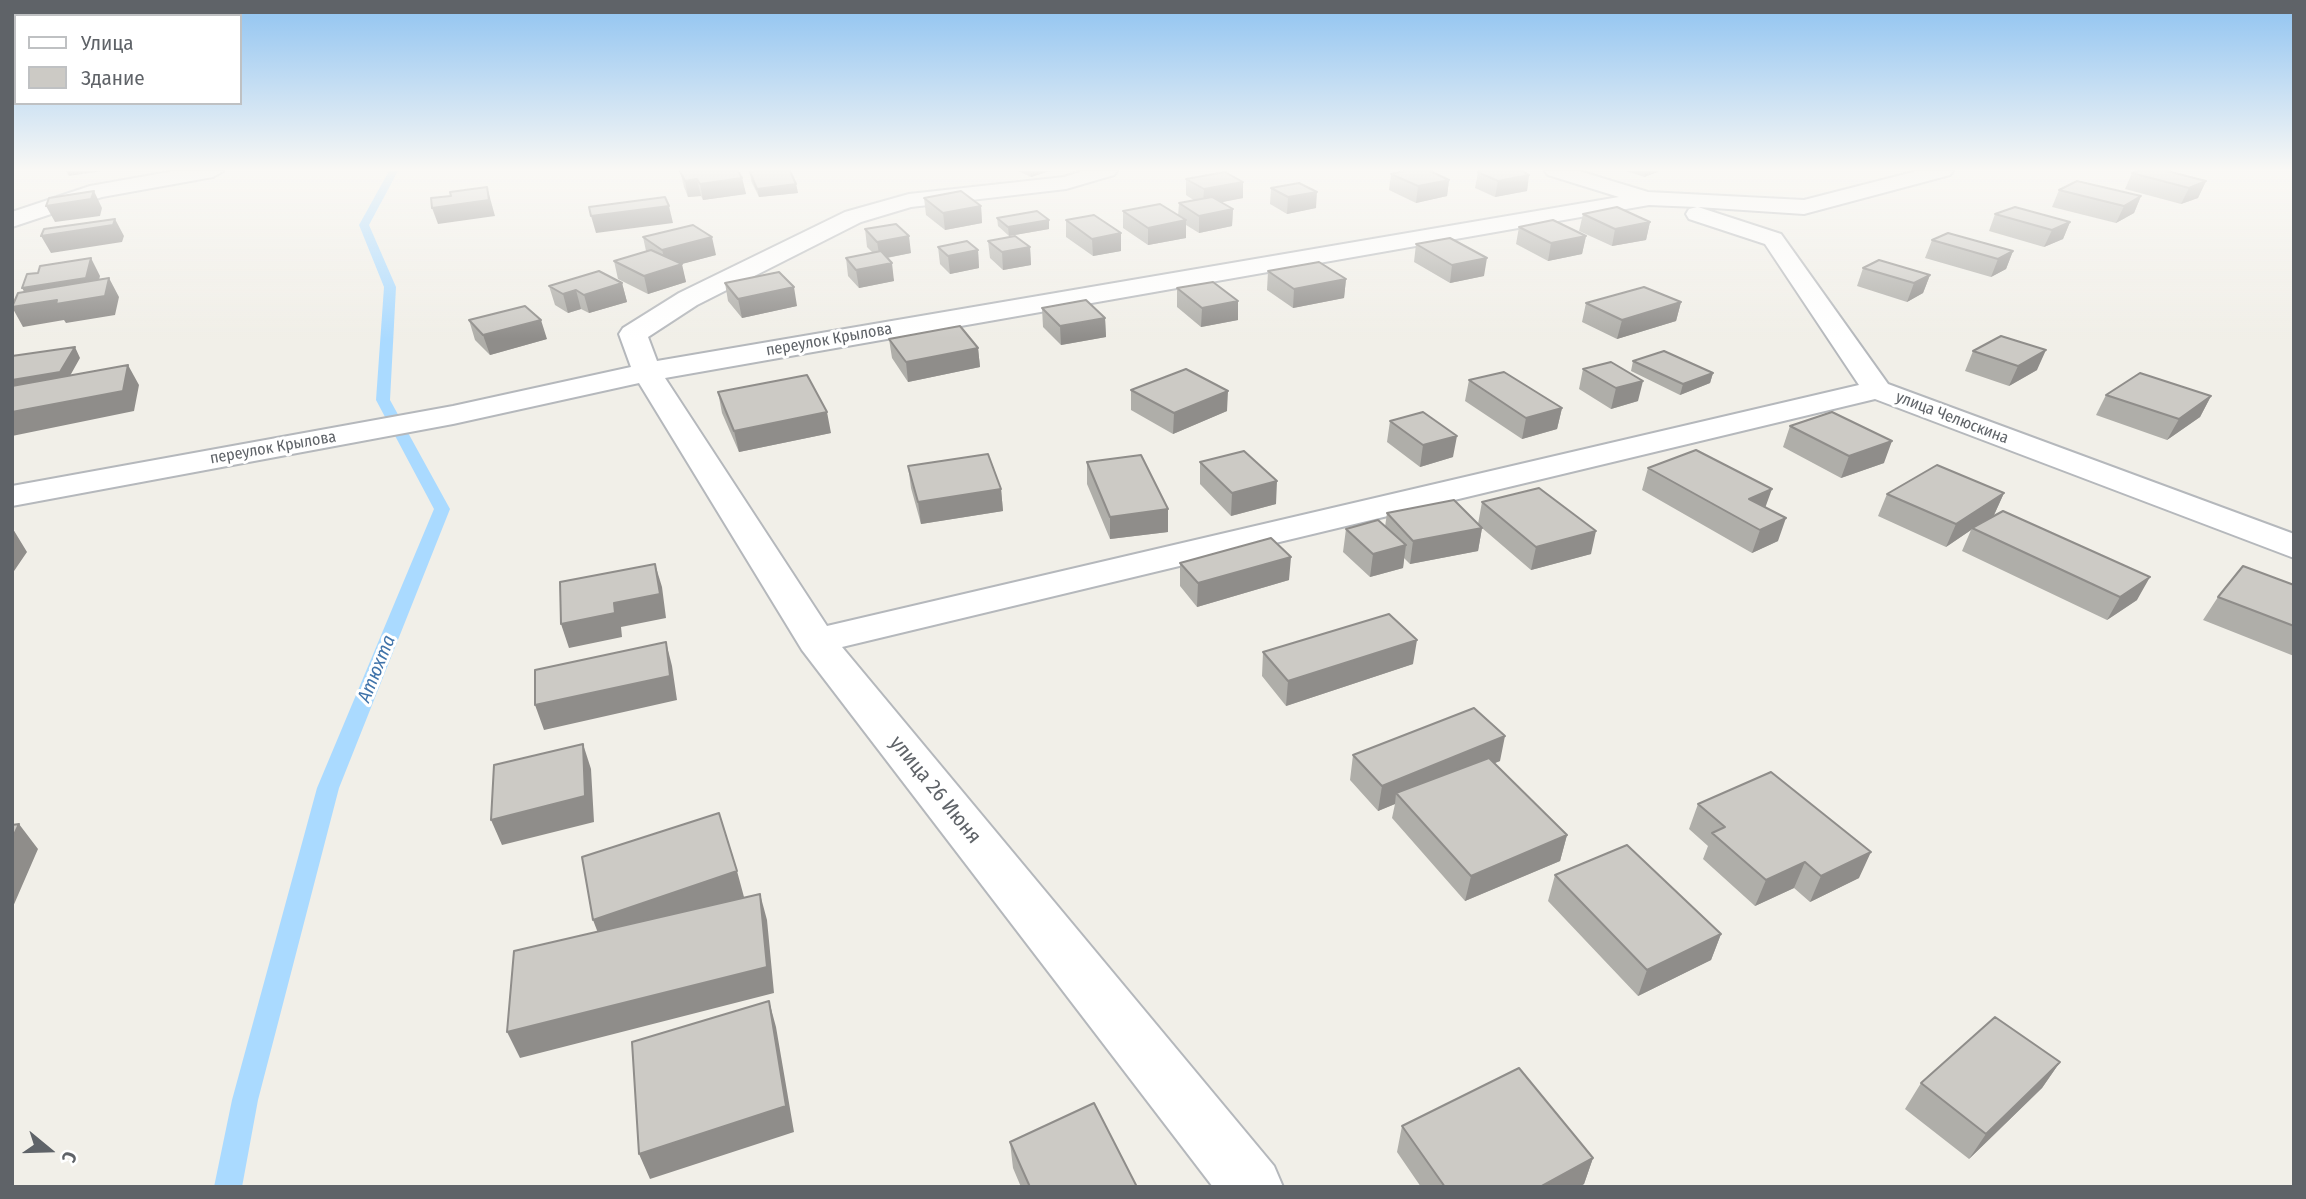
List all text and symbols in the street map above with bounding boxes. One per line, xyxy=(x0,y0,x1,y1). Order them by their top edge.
legend xyxy=(14,14,242,105)
text: Улица xyxy=(81,30,134,56)
text: Здание xyxy=(81,65,145,91)
street label: переулок Крылова xyxy=(764,319,894,361)
street label: улица Челюскина xyxy=(1893,388,2011,448)
street label: переулок Крылова xyxy=(208,427,338,469)
water label: Атюхта xyxy=(353,632,401,706)
street label: улица 26 Июня xyxy=(884,731,986,849)
north arrow xyxy=(14,1115,84,1185)
text: С xyxy=(57,1149,82,1165)

